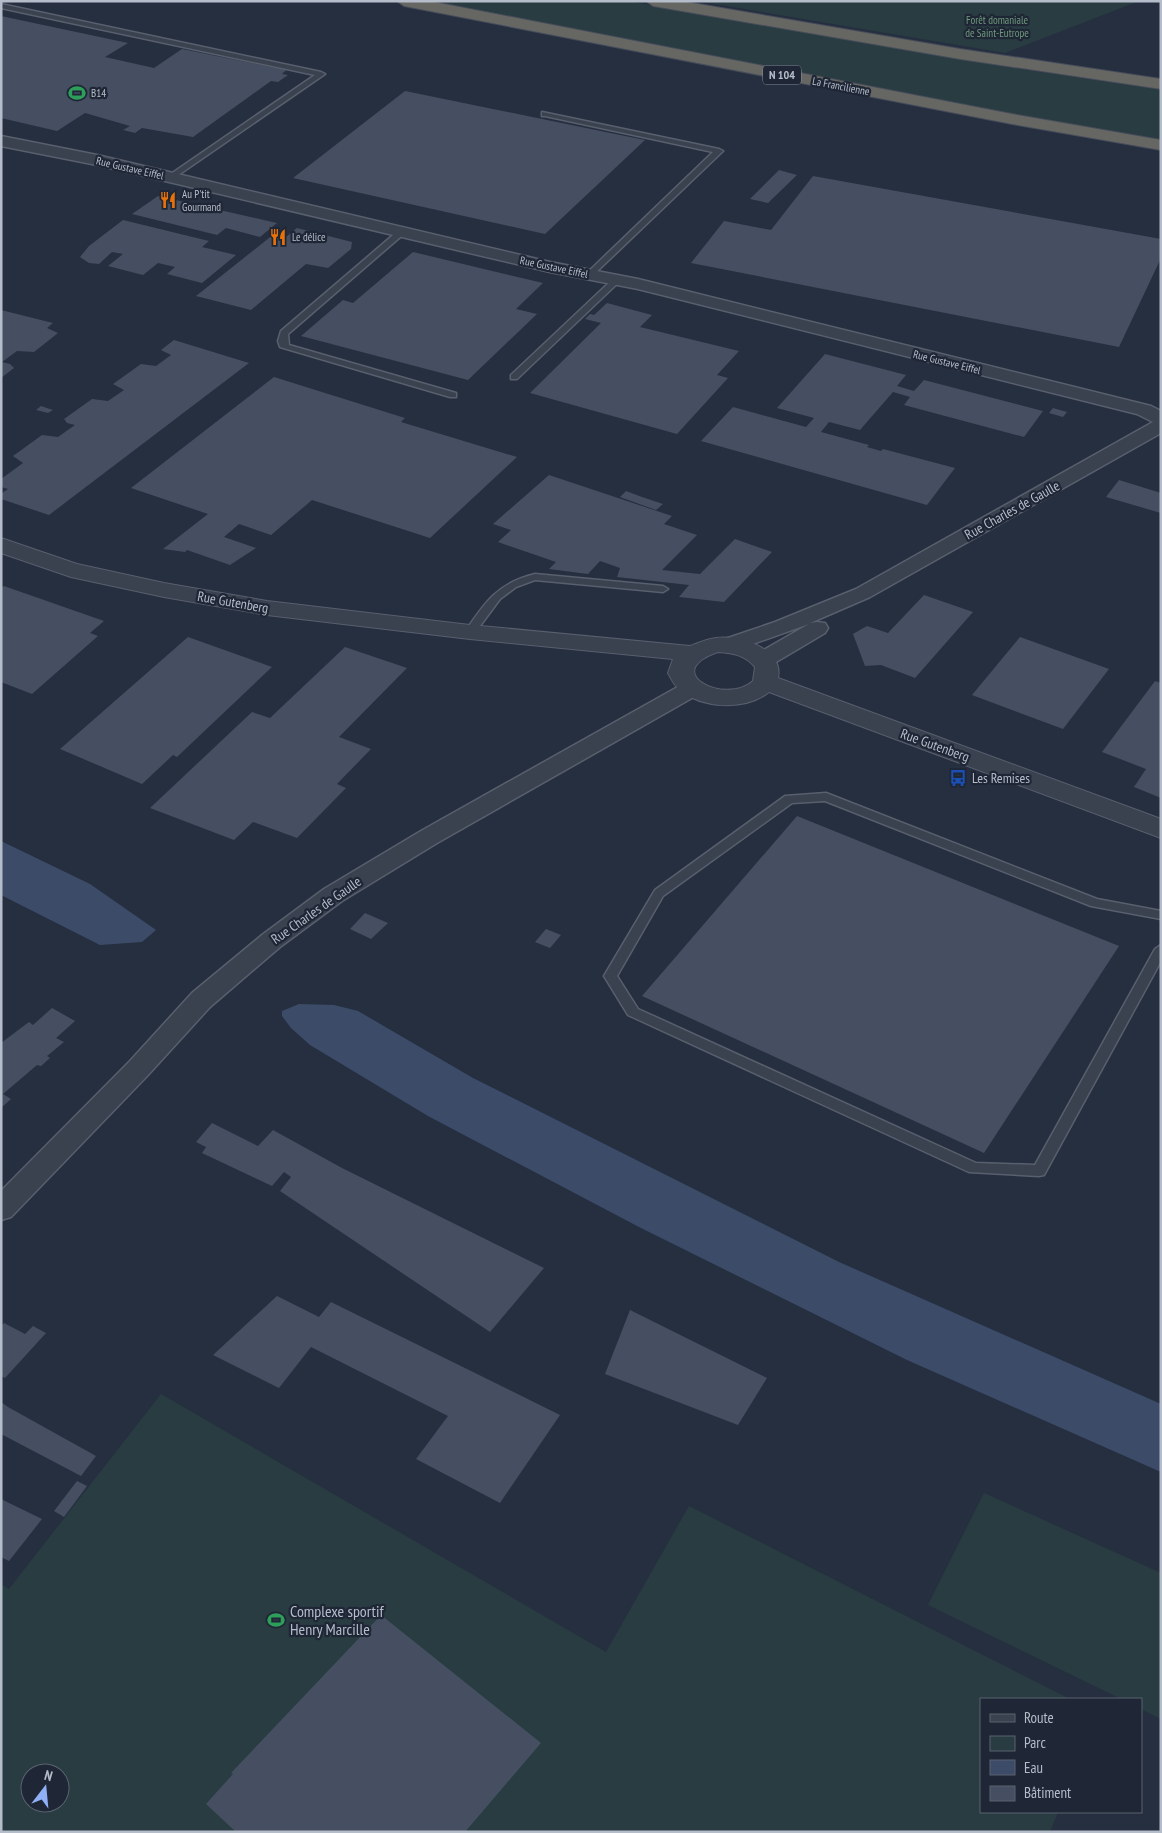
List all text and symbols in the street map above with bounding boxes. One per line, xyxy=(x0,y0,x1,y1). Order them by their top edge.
park label: Forêt domaniale de Saint-Eutrope xyxy=(965,13,1029,40)
road number: N 104 xyxy=(763,66,801,84)
street label: La Francilienne xyxy=(811,74,871,98)
sports icon: B14 xyxy=(67,83,87,103)
place label: B14 xyxy=(91,86,106,100)
street label: Rue Gustave Eiffel xyxy=(95,153,166,183)
place label: Au P'tit Gourmand xyxy=(182,187,221,214)
restaurant icon: Au P'tit Gourmand xyxy=(158,190,178,210)
restaurant icon: Le délice xyxy=(268,227,288,247)
place label: Le délice xyxy=(292,230,326,244)
street label: Rue Gustave Eiffel xyxy=(519,253,590,281)
street label: Rue Gustave Eiffel xyxy=(912,347,983,377)
street label: Rue Charles de Gaulle xyxy=(961,476,1063,544)
street label: Rue Gutenberg xyxy=(196,587,270,617)
street label: Rue Gutenberg xyxy=(898,724,972,766)
bus stop icon: Les Remises xyxy=(948,768,968,788)
place label: Les Remises xyxy=(972,769,1030,787)
street label: Rue Charles de Gaulle xyxy=(267,872,365,948)
place label: Complexe sportif Henry Marcille xyxy=(290,1601,384,1639)
sports icon: Complexe sportif Henry Marcille xyxy=(266,1610,286,1630)
legend xyxy=(980,1698,1142,1813)
text: Route xyxy=(1024,1708,1054,1727)
text: Parc xyxy=(1024,1733,1046,1752)
text: Eau xyxy=(1024,1758,1043,1777)
north arrow xyxy=(20,1763,70,1813)
text: N xyxy=(42,1766,55,1785)
text: Bâtiment xyxy=(1024,1783,1071,1802)

